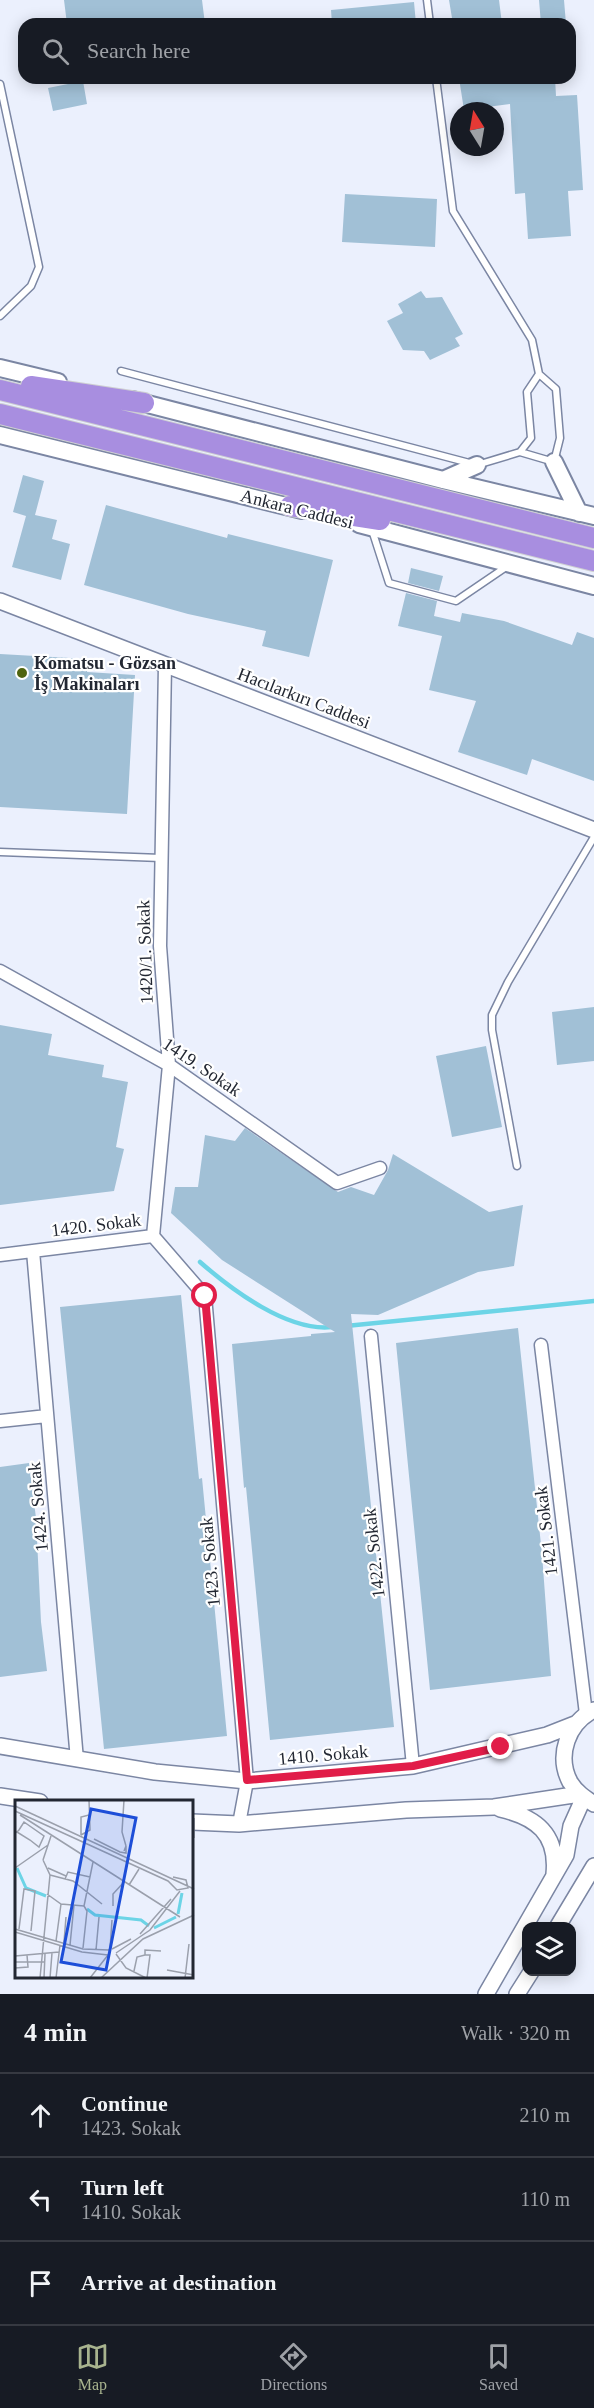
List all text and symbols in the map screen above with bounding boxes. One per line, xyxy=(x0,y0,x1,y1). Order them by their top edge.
search box xyxy=(18,18,576,84)
icon: search xyxy=(39,35,72,68)
text: Search here xyxy=(87,38,190,63)
north arrow xyxy=(450,102,504,156)
street label: Ankara Caddesi xyxy=(239,485,355,533)
place label: Komatsu - Gözsan İş Makinaları xyxy=(34,653,176,694)
street label: Hacılarkırı Caddesi xyxy=(235,663,373,733)
marker: Komatsu - Gözsan İş Makinaları xyxy=(15,666,29,680)
street label: 1420/1. Sokak xyxy=(133,900,157,1004)
street label: 1419. Sokak xyxy=(159,1034,245,1100)
street label: 1420. Sokak xyxy=(50,1210,142,1240)
route start xyxy=(191,1282,217,1308)
street label: 1424. Sokak xyxy=(24,1461,52,1553)
street label: 1421. Sokak xyxy=(531,1485,561,1577)
street label: 1422. Sokak xyxy=(359,1507,389,1599)
street label: 1423. Sokak xyxy=(196,1516,224,1608)
route end xyxy=(487,1733,513,1759)
street label: 1410. Sokak xyxy=(277,1741,369,1769)
inset map xyxy=(15,1800,194,1979)
map controls xyxy=(522,1922,576,1976)
button: layers xyxy=(522,1922,576,1976)
text: 4 min xyxy=(24,2018,87,2047)
text: Walk · 320 m xyxy=(461,2022,570,2044)
text: Continue xyxy=(81,2091,168,2116)
icon: ahead xyxy=(24,2099,57,2132)
text: 210 m xyxy=(519,2104,570,2126)
text: 1423. Sokak xyxy=(81,2117,181,2139)
text: Turn left xyxy=(81,2175,164,2200)
icon: left xyxy=(24,2183,57,2216)
text: 110 m xyxy=(520,2188,570,2210)
text: 1410. Sokak xyxy=(81,2201,181,2223)
icon: arrive xyxy=(24,2267,57,2300)
text: Arrive at destination xyxy=(81,2270,277,2295)
tab: Map xyxy=(76,2340,109,2394)
tab: Directions xyxy=(261,2340,327,2394)
tab: Saved xyxy=(479,2340,518,2394)

